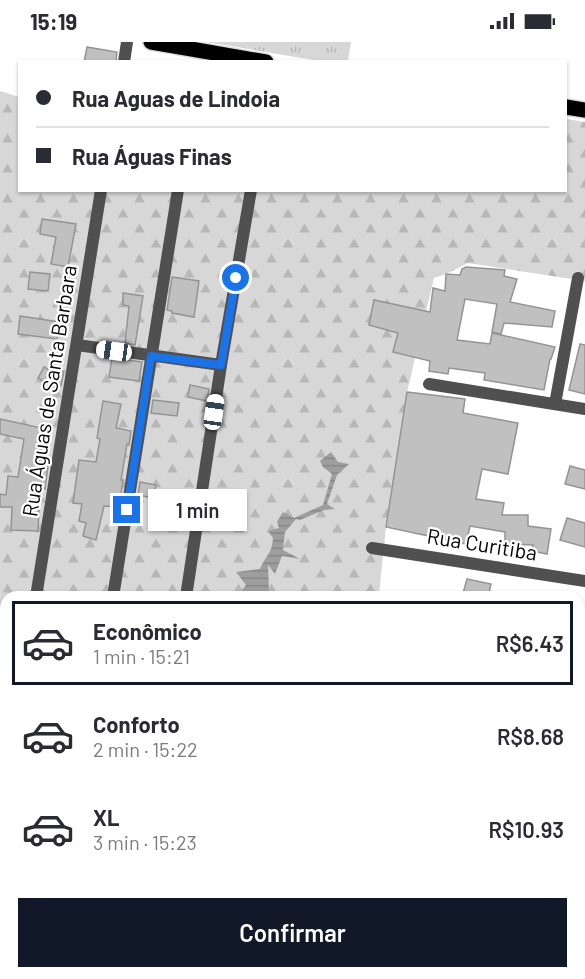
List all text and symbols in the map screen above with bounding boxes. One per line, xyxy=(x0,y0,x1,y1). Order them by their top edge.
text: 15:19 xyxy=(30,8,77,34)
text: Rua Aguas de Lindoia xyxy=(72,85,280,111)
text: Rua Águas Finas xyxy=(72,143,232,169)
street label: Rua Águas de Santa Barbara xyxy=(16,263,81,518)
route start xyxy=(222,264,249,291)
car xyxy=(95,340,133,362)
car xyxy=(203,393,225,431)
callout: 1 min xyxy=(148,489,247,531)
route end xyxy=(113,496,140,523)
text: 1 min xyxy=(176,498,219,522)
street label: Rua Curitiba xyxy=(425,522,539,565)
icon: car xyxy=(21,616,75,670)
text: Econômico xyxy=(93,618,202,644)
text: R$6.43 xyxy=(496,630,564,656)
text: 1 min · 15:21 xyxy=(93,644,190,668)
icon: car xyxy=(21,709,75,763)
text: Conforto xyxy=(93,711,180,737)
text: R$8.68 xyxy=(497,723,564,749)
text: 2 min · 15:22 xyxy=(93,737,198,761)
icon: car xyxy=(21,802,75,856)
text: XL xyxy=(93,804,119,830)
text: R$10.93 xyxy=(488,816,564,842)
text: 3 min · 15:23 xyxy=(93,830,197,854)
button: Confirmar xyxy=(18,898,567,967)

